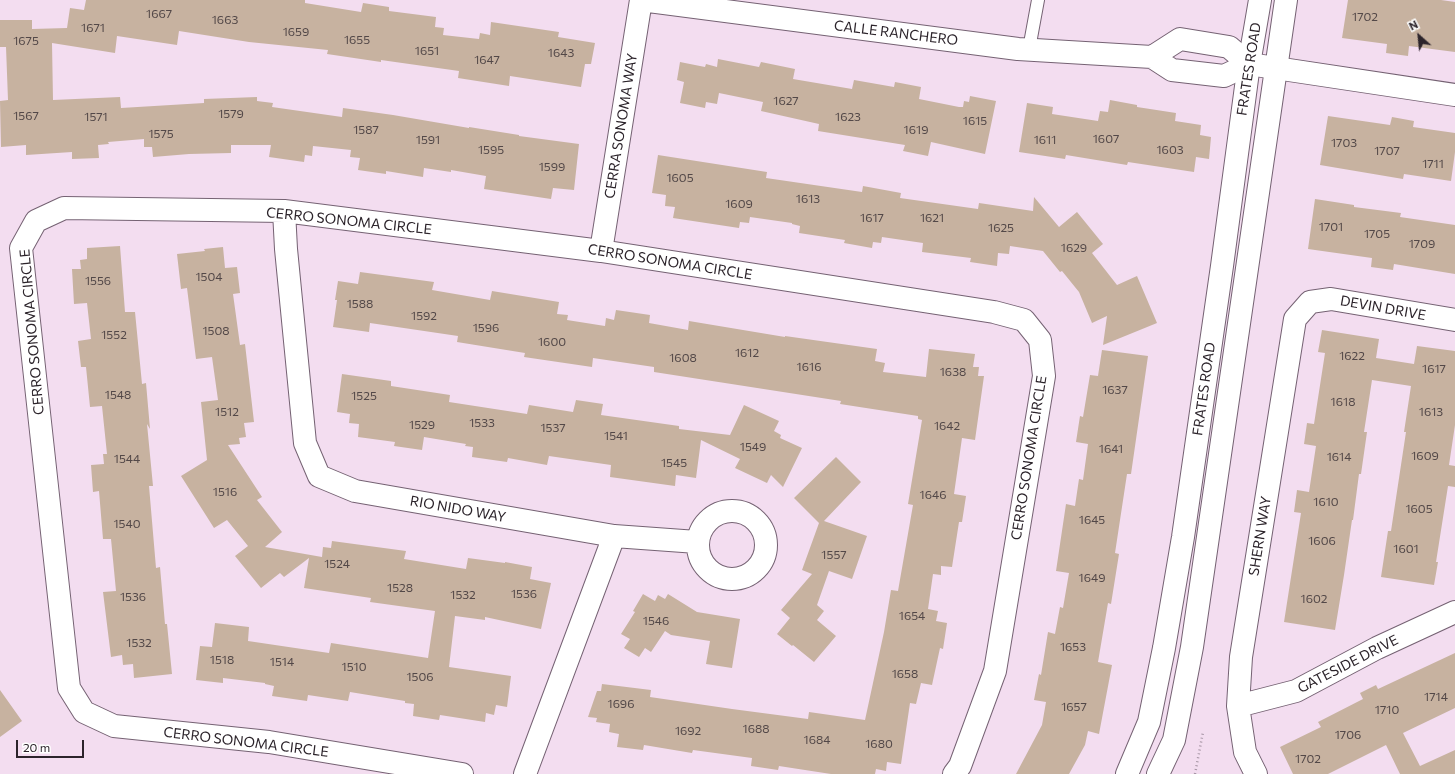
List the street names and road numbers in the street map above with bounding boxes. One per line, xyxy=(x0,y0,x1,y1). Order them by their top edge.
street label: CALLE RANCHERO xyxy=(833,17,959,49)
street label: FRATES ROAD xyxy=(1233,21,1265,117)
street label: CERRA SONOMA WAY xyxy=(601,52,641,200)
street label: CERRO SONOMA CIRCLE xyxy=(265,204,433,238)
street label: CERRO SONOMA CIRCLE xyxy=(587,241,753,283)
street label: CERRO SONOMA CIRCLE xyxy=(16,248,48,416)
street label: DEVIN DRIVE xyxy=(1339,292,1427,324)
street label: FRATES ROAD xyxy=(1189,341,1219,437)
street label: CERRO SONOMA CIRCLE xyxy=(1008,375,1050,541)
street label: RIO NIDO WAY xyxy=(409,492,507,526)
street label: SHERN WAY xyxy=(1245,495,1275,577)
street label: GATESIDE DRIVE xyxy=(1295,631,1401,697)
street label: CERRO SONOMA CIRCLE xyxy=(162,724,330,760)

